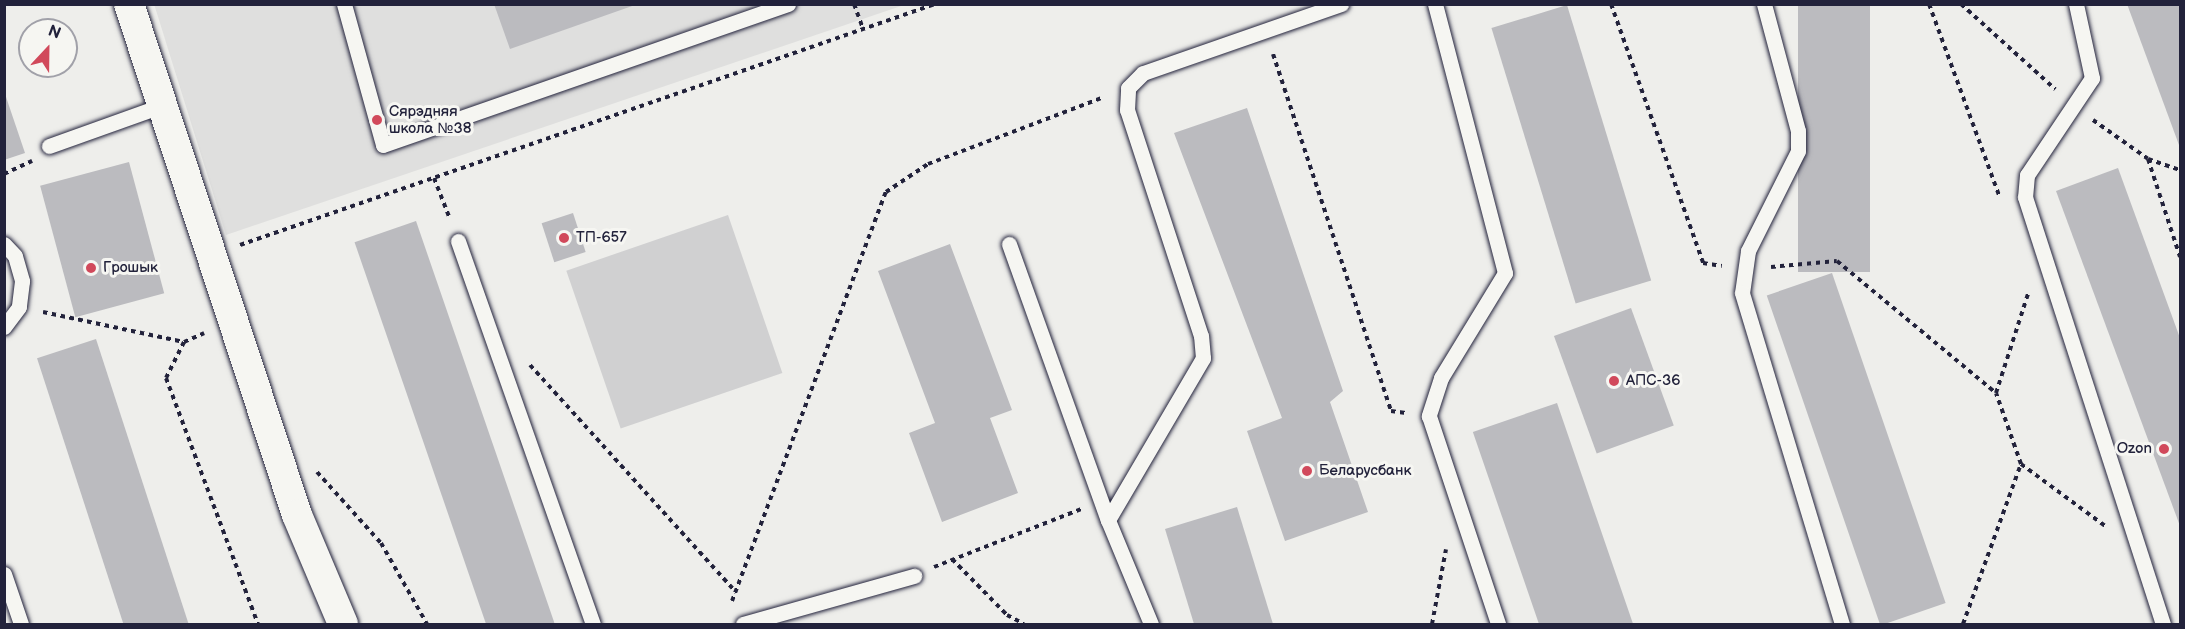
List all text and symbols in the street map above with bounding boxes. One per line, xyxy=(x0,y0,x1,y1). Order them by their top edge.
north arrow xyxy=(18,18,78,78)
text: N xyxy=(45,22,63,44)
place label: Сярэдняя школа №38 xyxy=(389,102,471,137)
marker: Сярэдняя школа №38 xyxy=(370,113,384,127)
place label: ТП-657 xyxy=(576,229,627,247)
marker: ТП-657 xyxy=(557,231,571,245)
place label: Грошык xyxy=(103,259,158,277)
marker: Грошык xyxy=(84,261,98,275)
place label: АПС-36 xyxy=(1626,372,1680,390)
marker: АПС-36 xyxy=(1607,374,1621,388)
place label: Ozon xyxy=(2117,440,2152,458)
marker: Ozon xyxy=(2157,442,2171,456)
place label: Беларусбанк xyxy=(1319,462,1411,480)
marker: Беларусбанк xyxy=(1300,464,1314,478)

